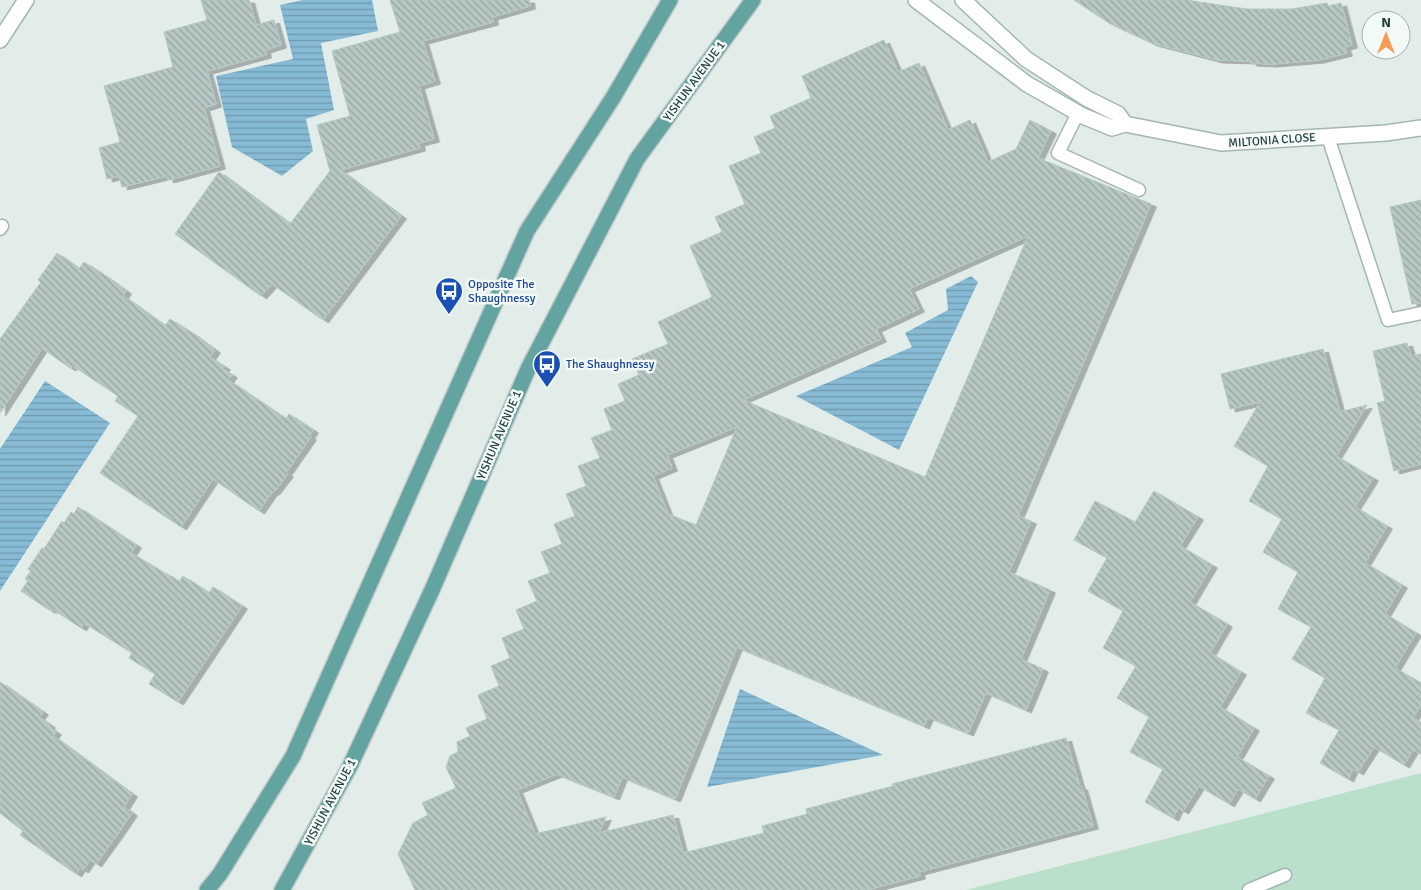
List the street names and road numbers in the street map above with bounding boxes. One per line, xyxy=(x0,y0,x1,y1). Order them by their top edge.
street label: YISHUN AVENUE 1 xyxy=(660,38,729,124)
street label: MILTONIA CLOSE xyxy=(1228,130,1317,151)
street label: YISHUN AVENUE 1 xyxy=(474,388,525,482)
street label: YISHUN AVENUE 1 xyxy=(301,756,360,848)

